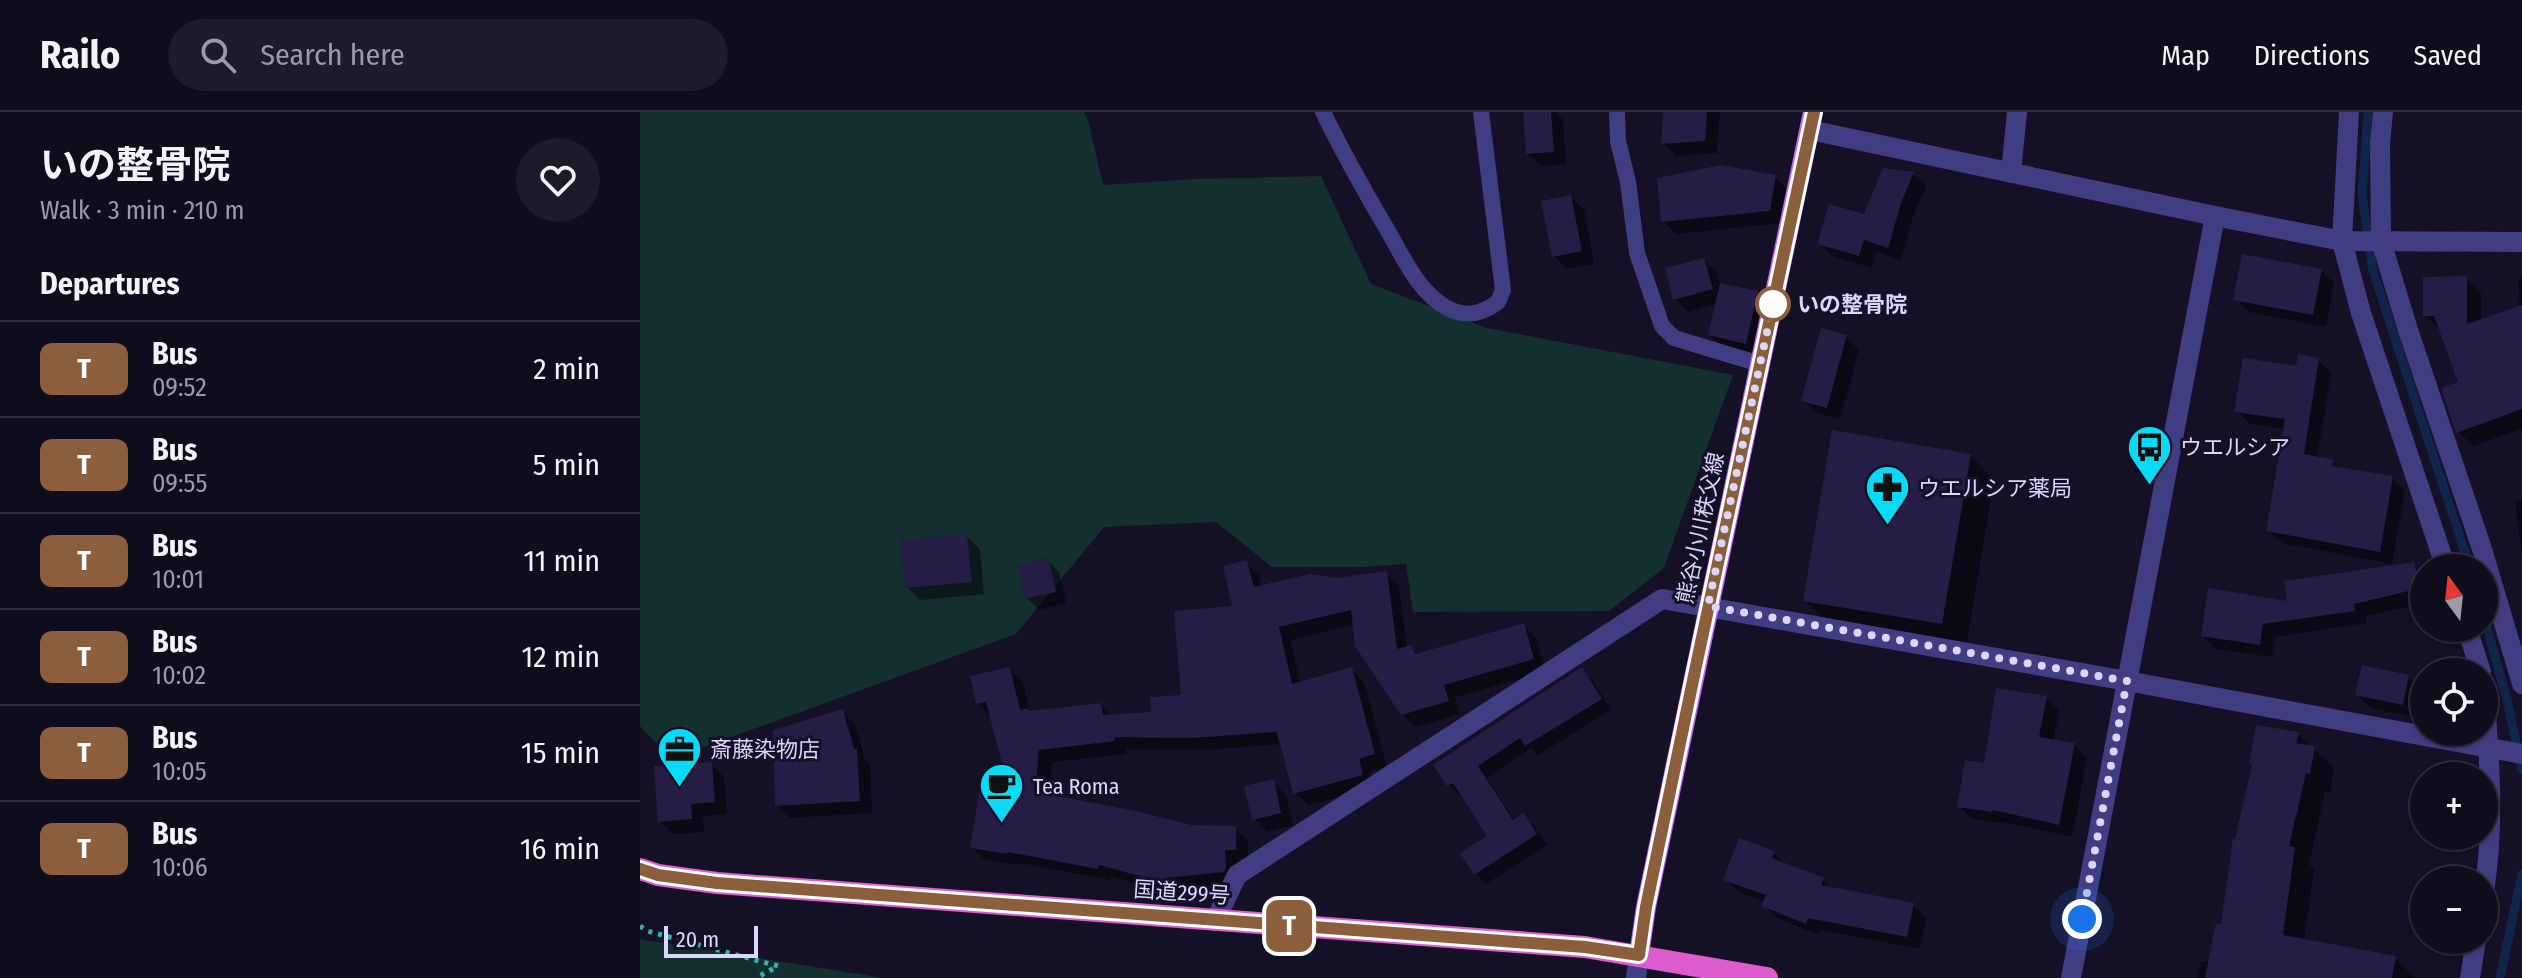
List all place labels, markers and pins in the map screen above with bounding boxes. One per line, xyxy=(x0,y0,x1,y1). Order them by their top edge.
marker: いの整骨院 xyxy=(1756,287,1790,321)
place label: いの整骨院 xyxy=(1797,291,1907,318)
bus stop icon: ウエルシア xyxy=(2125,423,2173,486)
place label: ウエルシア xyxy=(2180,434,2290,461)
pharmacy icon: ウエルシア薬局 xyxy=(1863,464,1911,527)
place label: ウエルシア薬局 xyxy=(1918,475,2072,502)
office icon: 斎藤染物店 xyxy=(655,725,703,788)
place label: 斎藤染物店 xyxy=(710,736,820,763)
cafe icon: Tea Roma xyxy=(978,762,1026,825)
place label: Tea Roma xyxy=(1033,773,1120,800)

